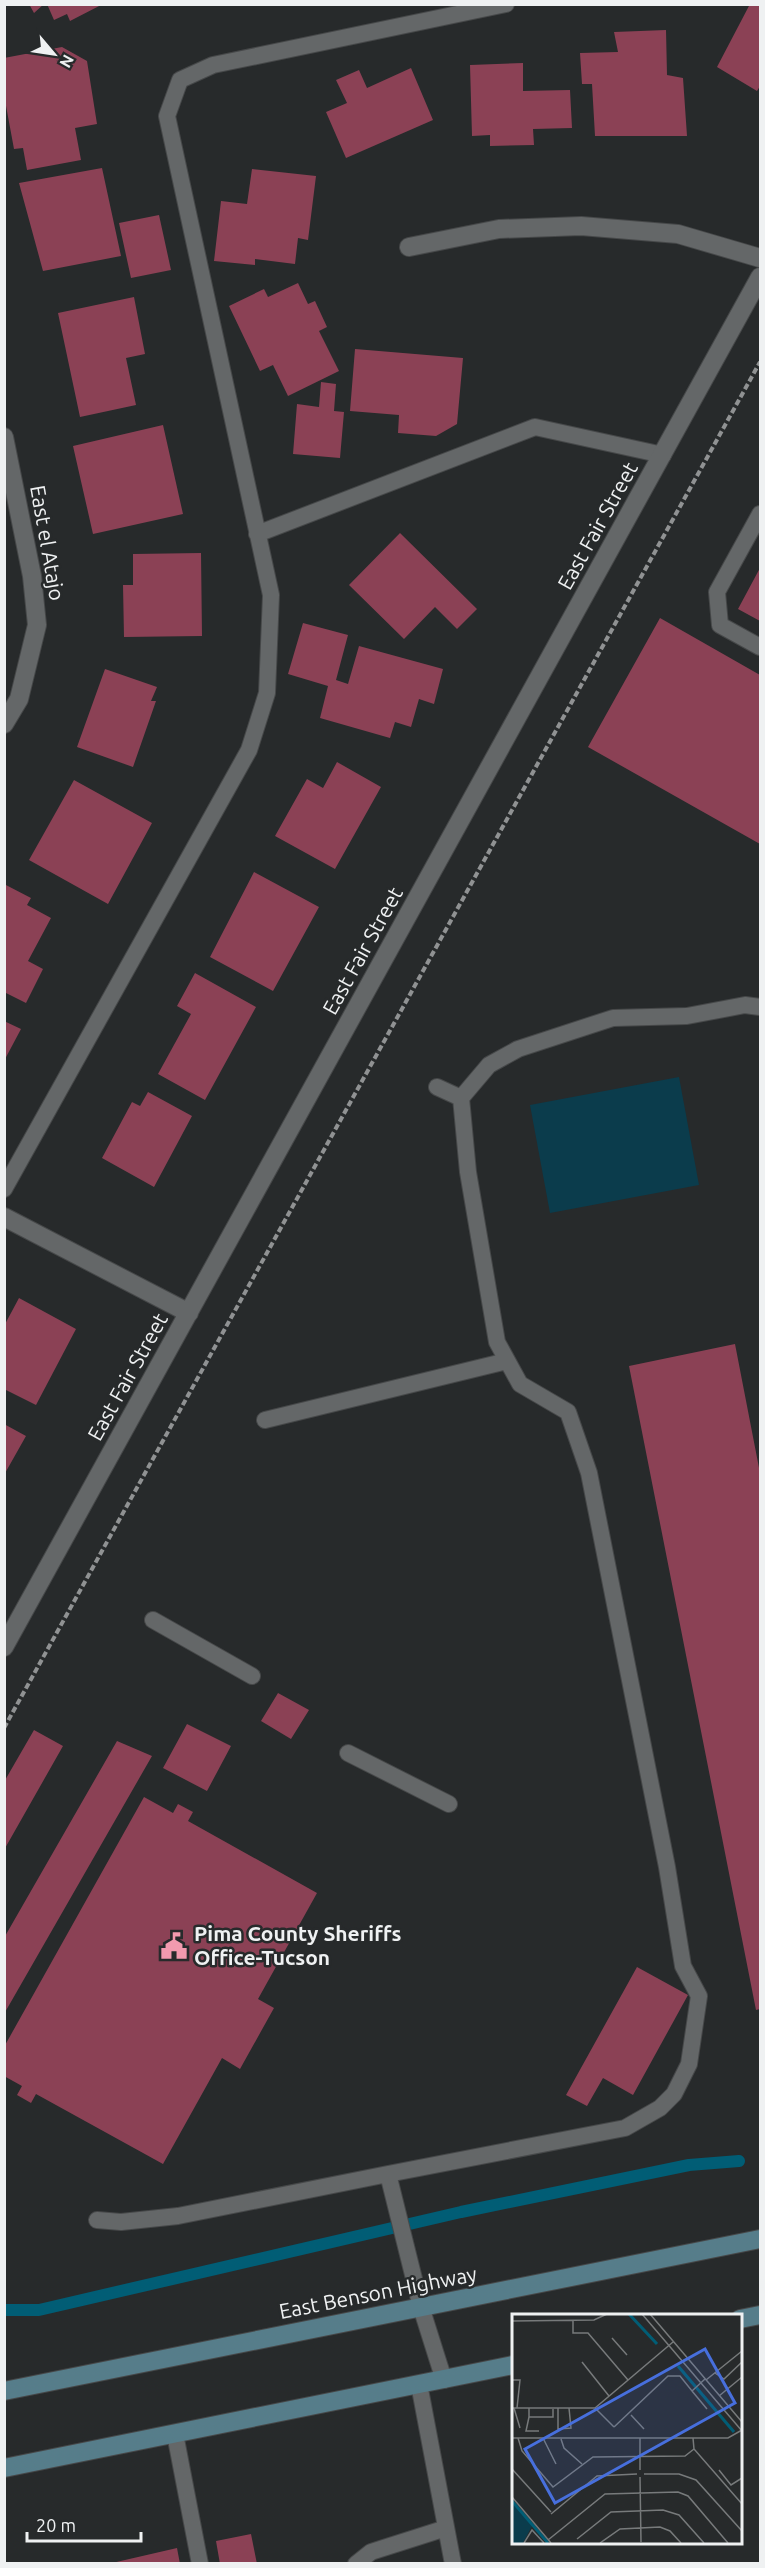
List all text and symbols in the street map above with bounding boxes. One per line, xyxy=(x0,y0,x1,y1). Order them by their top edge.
north arrow xyxy=(24,24,84,84)
text: N xyxy=(56,52,78,71)
street label: East Fair Street xyxy=(552,457,642,594)
street label: East el Atajo xyxy=(26,483,70,602)
street label: East Fair Street xyxy=(317,882,407,1019)
street label: East Fair Street xyxy=(82,1308,172,1445)
place label: Pima County Sheriffs Office-Tucson xyxy=(194,1921,401,1969)
public building icon: Pima County Sheriffs Office-Tucson xyxy=(159,1931,189,1961)
street label: East Benson Highway xyxy=(277,2261,479,2323)
inset map xyxy=(512,2314,741,2544)
scale bar xyxy=(27,2505,141,2543)
text: 20 m xyxy=(36,2515,76,2535)

